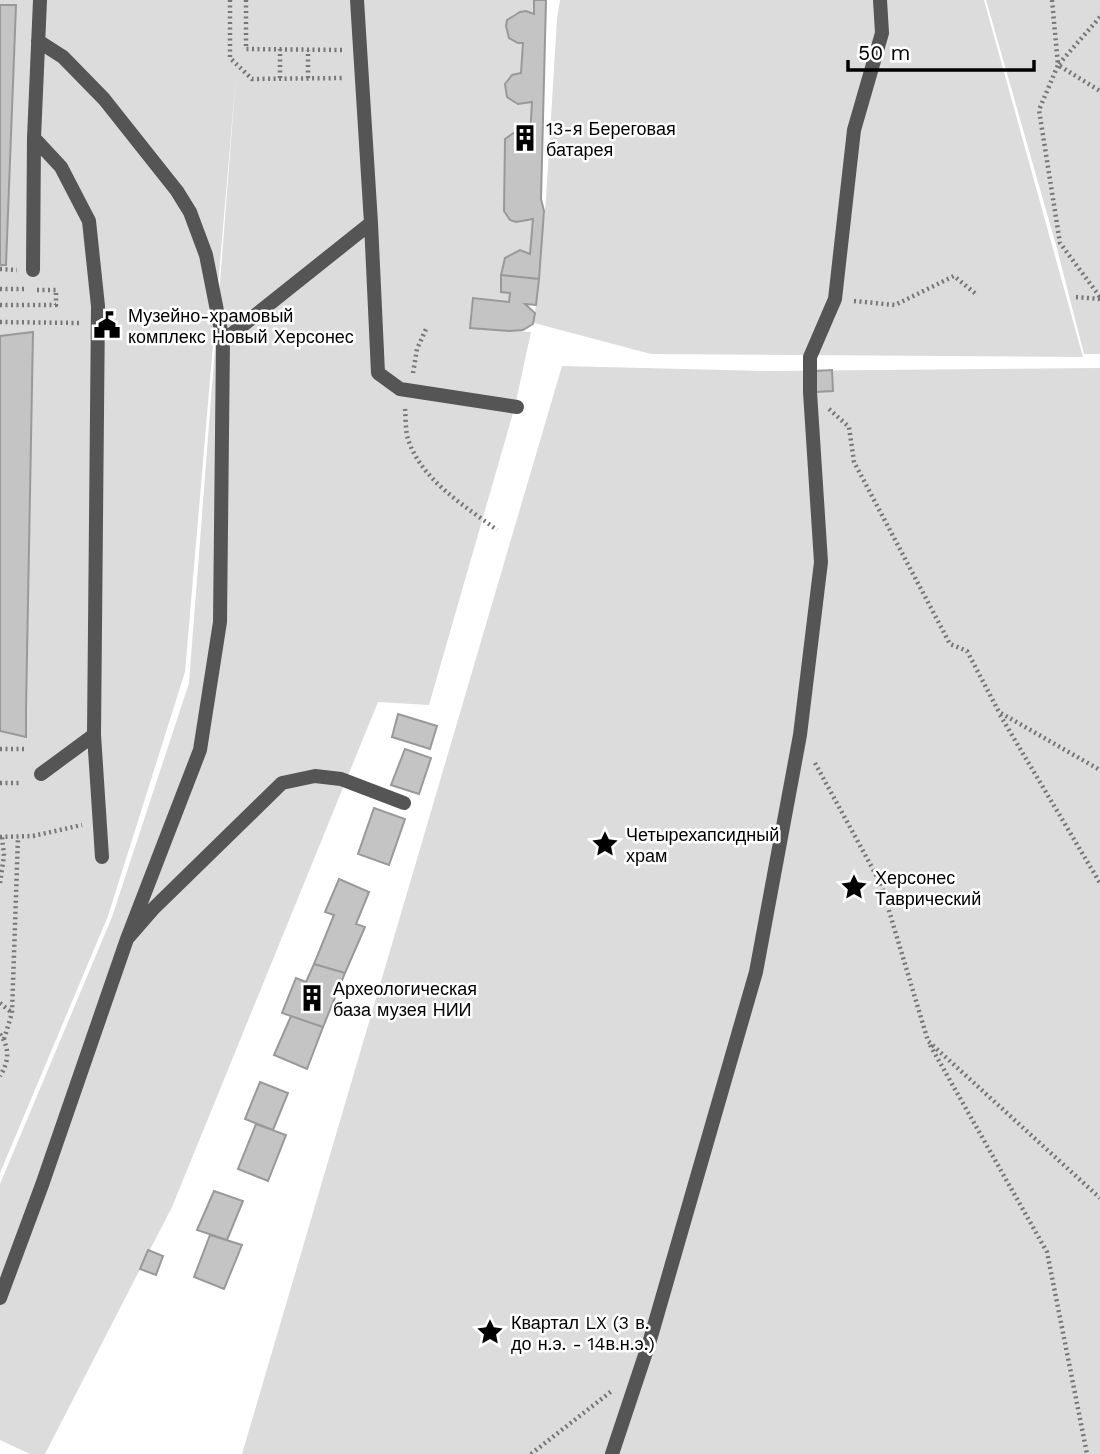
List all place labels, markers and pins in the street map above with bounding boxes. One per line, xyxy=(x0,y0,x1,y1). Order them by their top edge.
place label: 13-я Береговая батарея xyxy=(546,118,676,160)
building icon: 13-я Береговая батарея xyxy=(510,123,540,153)
place label: Музейно-храмовый комплекс Новый Херсонес xyxy=(128,305,354,347)
public building icon: Музейно-храмовый комплекс Новый Херсонес xyxy=(92,310,122,340)
place label: Четырехапсидный храм xyxy=(626,824,779,866)
place icon: Четырехапсидный храм xyxy=(590,829,620,859)
place label: Херсонес Таврический xyxy=(875,867,981,909)
place icon: Херсонес Таврический xyxy=(839,872,869,902)
place label: Археологическая база музея НИИ xyxy=(333,978,477,1020)
building icon: Археологическая база музея НИИ xyxy=(297,983,327,1013)
place label: Квартал LX (3 в. до н.э. - 14в.н.э.) xyxy=(511,1312,655,1354)
place icon: Квартал LX (3 в. до н.э. - 14в.н.э.) xyxy=(475,1317,505,1347)

